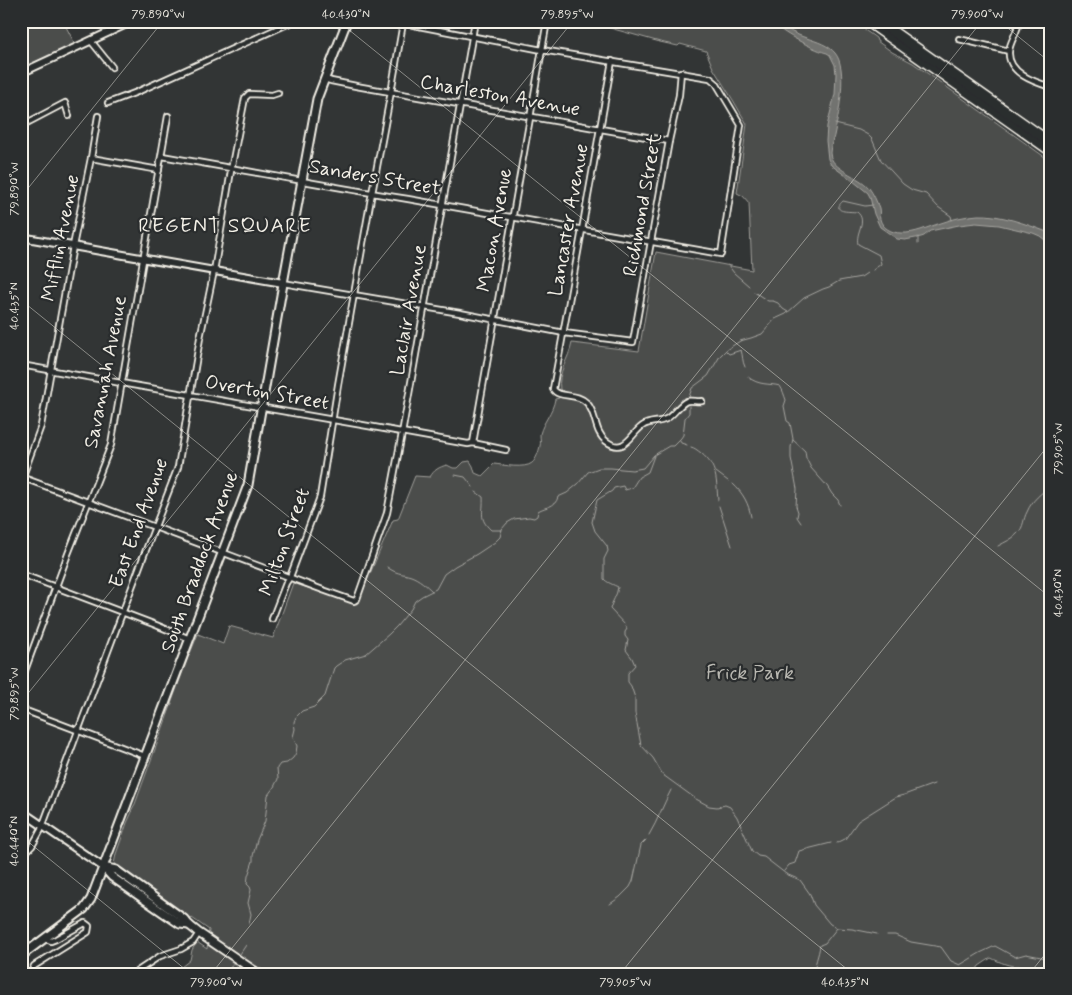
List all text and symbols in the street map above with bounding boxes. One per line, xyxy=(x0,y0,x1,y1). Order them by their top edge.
text: 79.890°W xyxy=(131,7,185,23)
text: 40.430°N xyxy=(322,7,370,23)
text: 79.895°W xyxy=(541,7,594,23)
text: 79.900°W xyxy=(951,7,1003,23)
street label: Charleston Avenue xyxy=(418,69,582,123)
street label: Richmond Street xyxy=(617,131,669,279)
street label: Lancaster Avenue xyxy=(542,142,596,298)
street label: Sanders Street xyxy=(307,153,443,203)
text: 79.890°W xyxy=(7,162,23,216)
street label: Macon Avenue xyxy=(471,166,519,294)
street label: Mifflin Avenue xyxy=(35,172,87,304)
district label: REGENT SQUARE xyxy=(138,212,312,240)
street label: Laclair Avenue xyxy=(384,242,434,378)
text: 40.435°N xyxy=(7,282,23,330)
street label: Savannah Avenue xyxy=(78,293,134,451)
street label: Overton Street xyxy=(203,369,331,417)
text: 79.905°W xyxy=(1051,423,1067,475)
street label: East End Avenue xyxy=(103,454,175,592)
street label: South Braddock Avenue xyxy=(155,467,245,657)
street label: Milton Street xyxy=(253,484,317,600)
text: 40.430°N xyxy=(1051,569,1067,617)
park label: Frick Park xyxy=(706,660,794,687)
text: 79.895°W xyxy=(7,667,23,720)
text: 40.440°N xyxy=(7,816,23,866)
text: 79.900°W xyxy=(190,975,242,991)
text: 79.905°W xyxy=(599,975,651,991)
text: 40.435°N xyxy=(821,975,869,991)

